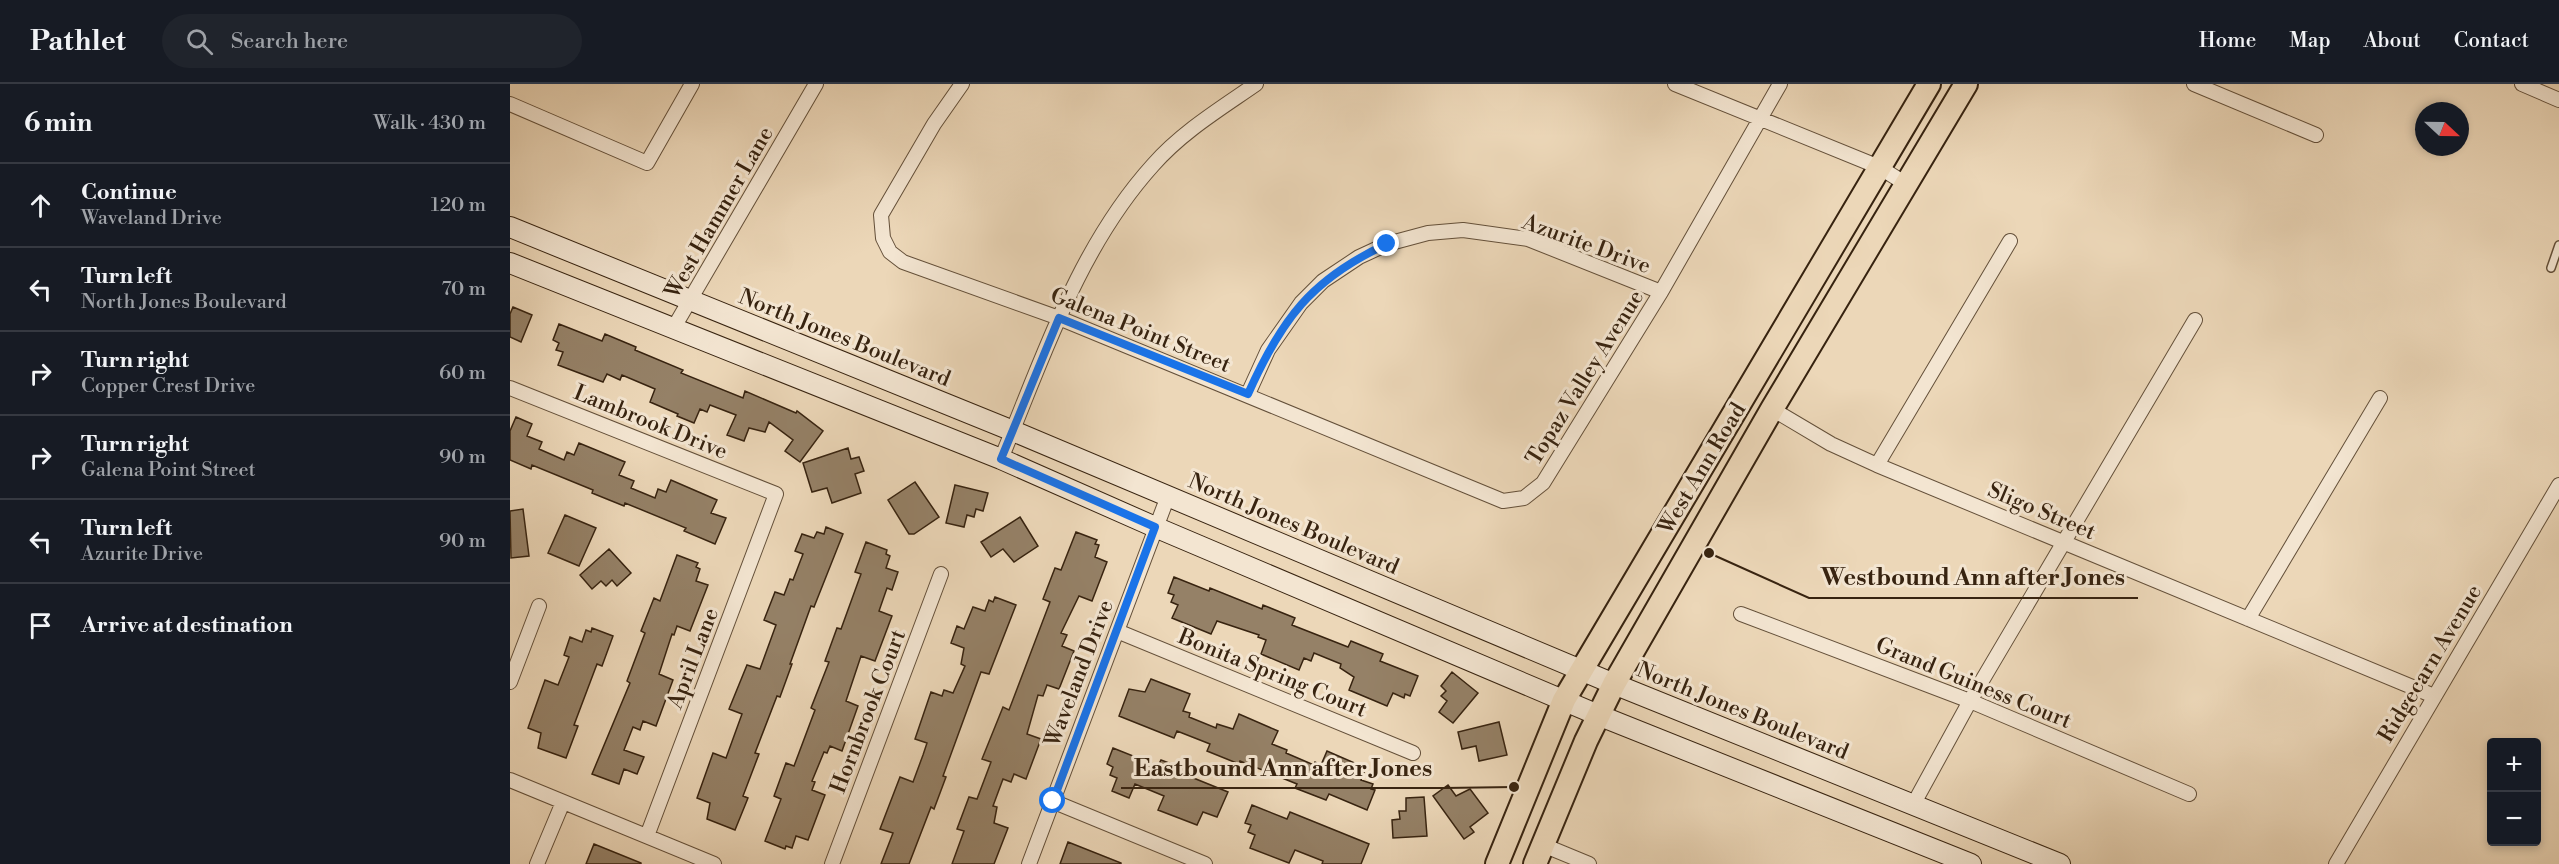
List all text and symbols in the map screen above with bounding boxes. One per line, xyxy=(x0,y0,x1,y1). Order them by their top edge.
search box xyxy=(162,14,582,68)
text: Pathlet xyxy=(30,24,126,59)
icon: search xyxy=(183,25,216,58)
text: Search here xyxy=(231,28,348,55)
text: Home xyxy=(2199,28,2256,54)
text: Map xyxy=(2289,28,2331,54)
text: About xyxy=(2364,28,2421,54)
text: Contact xyxy=(2454,28,2529,54)
north arrow xyxy=(2415,102,2469,156)
text: 6 min xyxy=(24,107,92,139)
text: Walk · 430 m xyxy=(373,111,486,136)
street label: West Hammer Lane xyxy=(659,122,780,304)
text: Continue xyxy=(81,179,177,206)
icon: ahead xyxy=(24,189,57,222)
text: 120 m xyxy=(431,193,486,218)
text: Waveland Drive xyxy=(81,206,222,231)
street label: Azurite Drive xyxy=(1518,208,1654,280)
route end xyxy=(1373,230,1399,256)
text: Turn left xyxy=(81,263,172,290)
icon: left xyxy=(24,273,57,306)
text: 70 m xyxy=(442,277,486,302)
street label: Galena Point Street xyxy=(1046,282,1235,379)
street label: North Jones Boulevard xyxy=(735,284,955,393)
street label: Topaz Valley Avenue xyxy=(1520,285,1650,470)
text: North Jones Boulevard xyxy=(81,290,287,315)
text: Turn right xyxy=(81,347,189,374)
icon: right xyxy=(24,357,57,390)
text: 60 m xyxy=(439,361,486,386)
text: Copper Crest Drive xyxy=(81,374,255,399)
street label: Lambrook Drive xyxy=(570,379,731,466)
street label: West Ann Road xyxy=(1652,398,1752,540)
text: Turn right xyxy=(81,431,189,458)
icon: right xyxy=(24,441,57,474)
text: 90 m xyxy=(439,445,486,470)
text: Galena Point Street xyxy=(81,458,256,483)
street label: North Jones Boulevard xyxy=(1184,468,1403,581)
street label: Sligo Street xyxy=(1983,477,2100,546)
text: Turn left xyxy=(81,515,172,542)
icon: left xyxy=(24,525,57,558)
text: 90 m xyxy=(439,529,486,554)
text: Azurite Drive xyxy=(81,542,203,567)
callout: Westbound Ann after Jones xyxy=(1809,556,2138,598)
text: Westbound Ann after Jones xyxy=(1820,563,2125,593)
street label: Ridgecarn Avenue xyxy=(2372,580,2488,748)
street label: Waveland Drive xyxy=(1039,596,1120,752)
street label: April Lane xyxy=(661,604,725,714)
icon: arrive xyxy=(24,609,57,642)
text: Arrive at destination xyxy=(81,612,293,639)
street label: Bonita Spring Court xyxy=(1173,623,1371,724)
street label: Hornbrook Court xyxy=(825,626,912,797)
street label: Grand Guiness Court xyxy=(1872,632,2076,735)
street label: North Jones Boulevard xyxy=(1633,657,1853,766)
map controls xyxy=(2487,738,2541,846)
button: + xyxy=(2487,738,2541,792)
callout: Eastbound Ann after Jones xyxy=(1121,746,1444,788)
text: Eastbound Ann after Jones xyxy=(1134,754,1432,784)
route start xyxy=(1039,787,1065,813)
button: − xyxy=(2487,792,2541,846)

